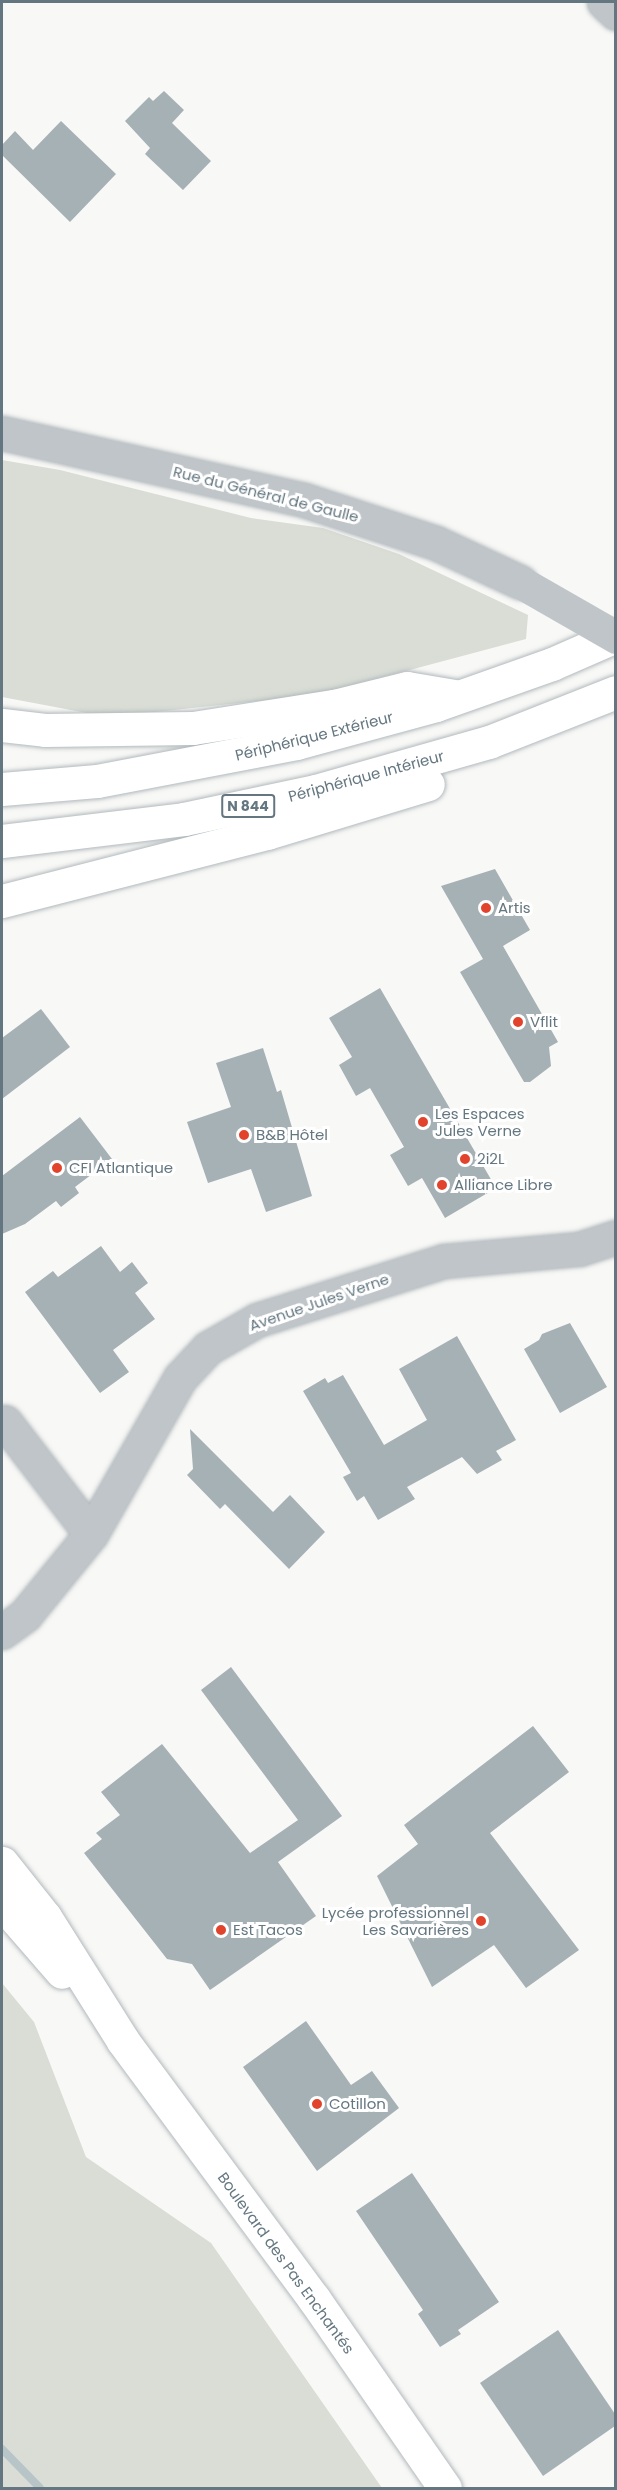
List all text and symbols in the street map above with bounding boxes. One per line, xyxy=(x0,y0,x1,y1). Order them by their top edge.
street label: Rue du Général de Gaulle xyxy=(171,462,361,526)
street label: Périphérique Extérieur xyxy=(233,708,395,764)
street label: Périphérique Intérieur xyxy=(286,747,446,805)
road number: N 844 xyxy=(221,795,275,817)
place label: Artis xyxy=(498,899,531,917)
marker: Artis xyxy=(479,901,493,915)
place label: Vflit xyxy=(530,1013,558,1031)
marker: Vflit xyxy=(511,1015,525,1029)
place label: Les Espaces Jules Verne xyxy=(435,1104,525,1139)
marker: Les Espaces Jules Verne xyxy=(416,1115,430,1129)
place label: B&B Hôtel xyxy=(256,1126,328,1144)
marker: B&B Hôtel xyxy=(237,1128,251,1142)
place label: 2i2L xyxy=(477,1150,504,1168)
marker: 2i2L xyxy=(458,1152,472,1166)
place label: CFI Atlantique xyxy=(69,1159,173,1177)
marker: CFI Atlantique xyxy=(50,1161,64,1175)
place label: Alliance Libre xyxy=(454,1176,553,1194)
marker: Alliance Libre xyxy=(435,1178,449,1192)
street label: Avenue Jules Verne xyxy=(247,1270,391,1334)
place label: Lycée professionnel Les Savarières xyxy=(322,1903,469,1938)
marker: Lycée professionnel Les Savarières xyxy=(474,1914,488,1928)
place label: Est Tacos xyxy=(233,1921,303,1939)
marker: Est Tacos xyxy=(214,1923,228,1937)
place label: Cotillon xyxy=(329,2095,386,2113)
marker: Cotillon xyxy=(310,2097,324,2111)
street label: Boulevard des Pas Enchantés xyxy=(214,2169,358,2357)

